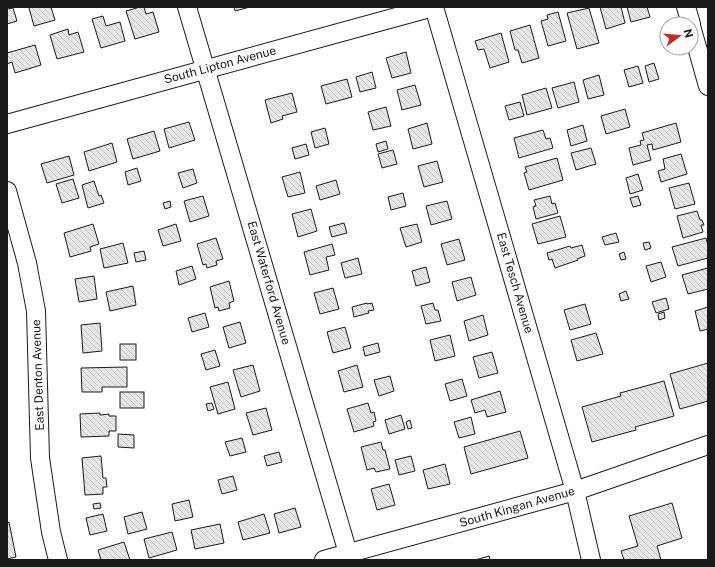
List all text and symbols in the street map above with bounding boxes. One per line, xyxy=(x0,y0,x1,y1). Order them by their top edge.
north arrow xyxy=(659,16,699,56)
text: N xyxy=(682,27,696,39)
street label: South Lipton Avenue xyxy=(162,43,278,87)
street label: East Waterford Avenue xyxy=(245,220,293,347)
street label: East Tesch Avenue xyxy=(494,231,536,335)
street label: East Denton Avenue xyxy=(29,319,47,431)
street label: South Kingan Avenue xyxy=(458,484,577,530)

